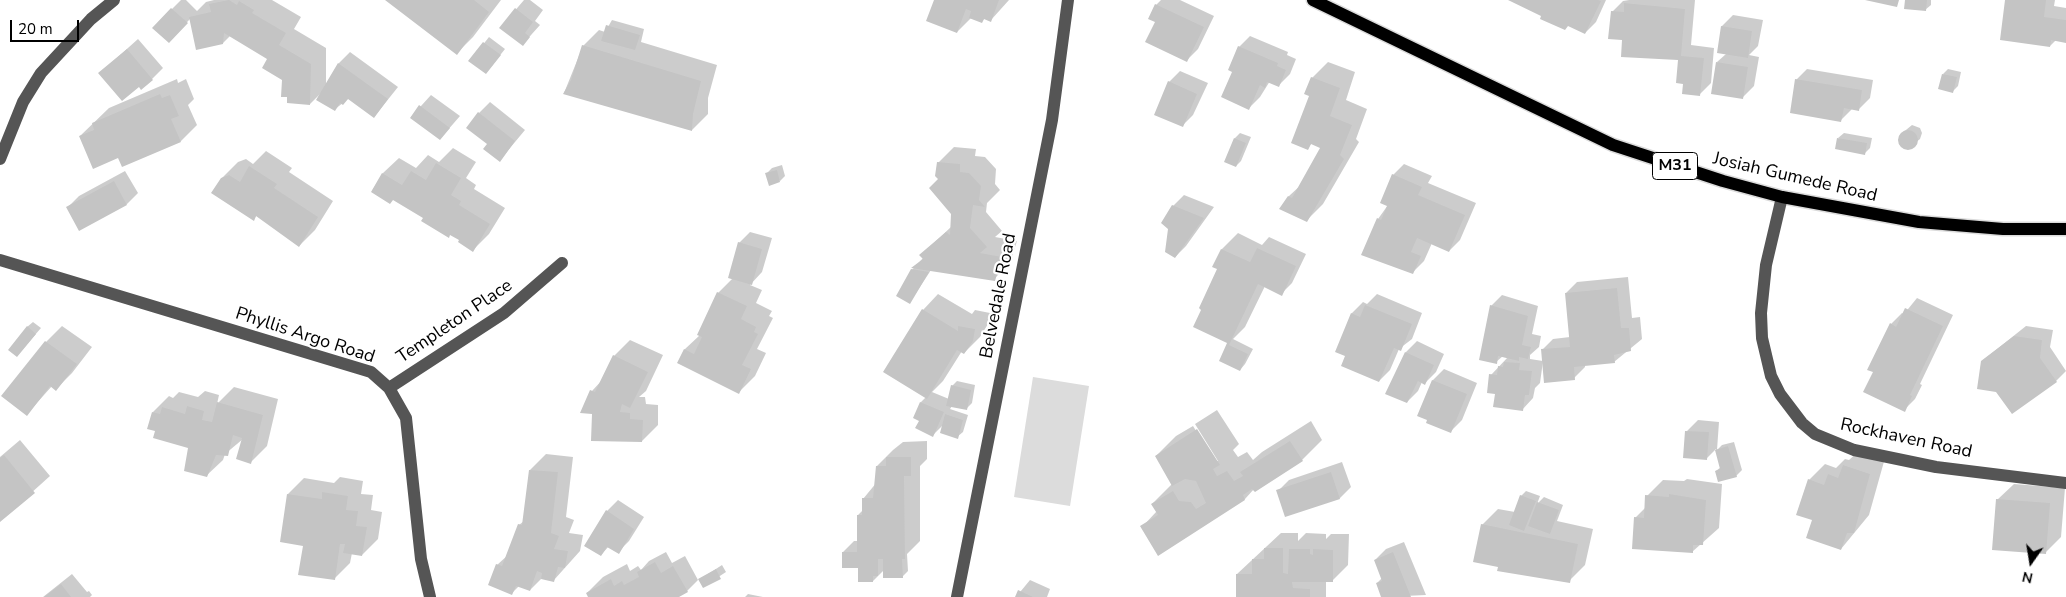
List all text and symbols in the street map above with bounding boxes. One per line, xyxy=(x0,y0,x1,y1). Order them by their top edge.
scale bar xyxy=(12,10,81,42)
text: 20 m xyxy=(18,19,53,39)
street label: Josiah Gumede Road xyxy=(1711,149,1879,207)
road number: M31 xyxy=(1652,153,1698,180)
street label: Belvedale Road xyxy=(976,232,1022,360)
street label: Templeton Place xyxy=(393,275,517,369)
street label: Phyllis Argo Road xyxy=(233,303,377,369)
street label: Rockhaven Road xyxy=(1838,414,1974,464)
north arrow xyxy=(2006,537,2056,587)
text: N xyxy=(2020,567,2035,588)

